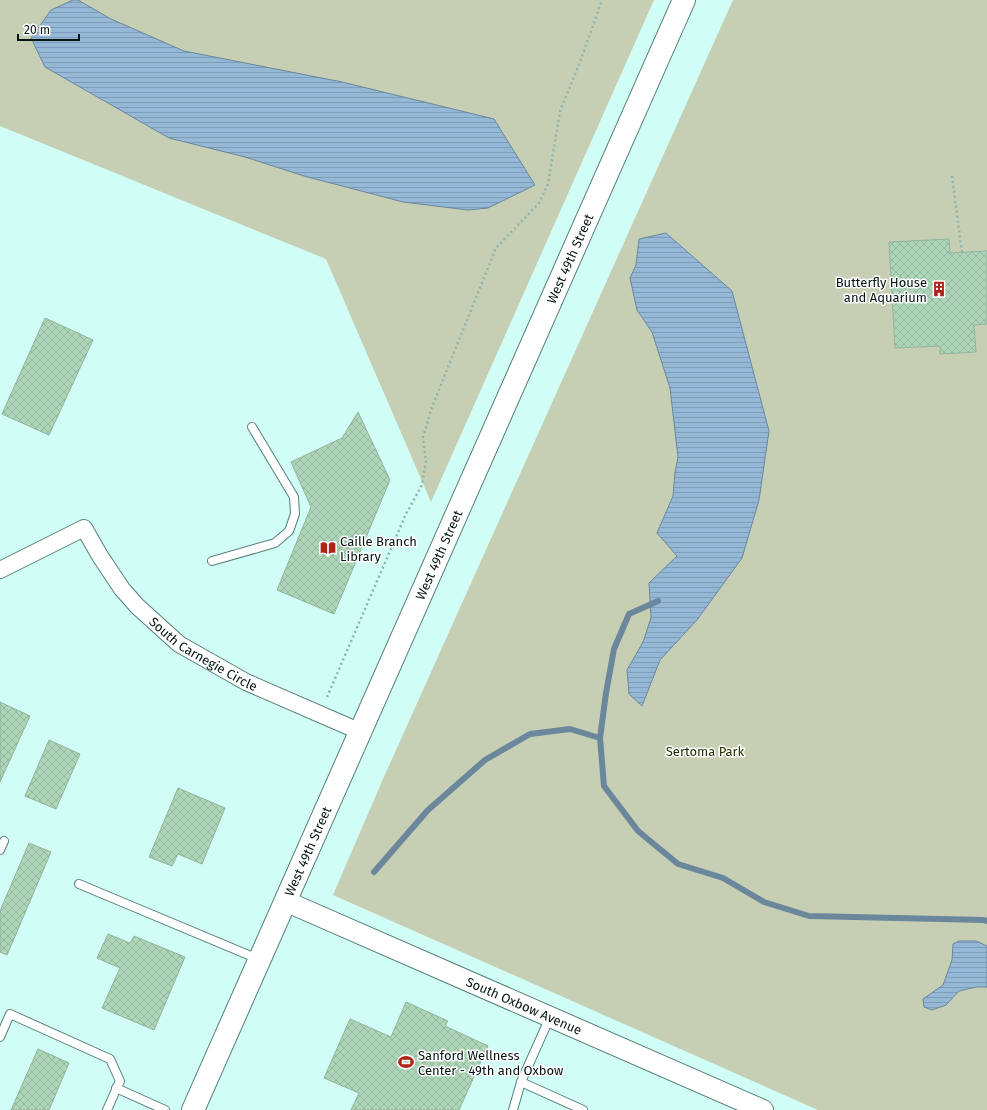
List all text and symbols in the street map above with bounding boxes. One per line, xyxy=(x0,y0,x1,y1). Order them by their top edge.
scale bar xyxy=(18,16,79,42)
text: 20 m xyxy=(24,23,50,37)
street label: West 49th Street xyxy=(543,211,596,306)
place label: Butterfly House and Aquarium xyxy=(836,275,927,305)
building icon: Butterfly House and Aquarium xyxy=(930,280,948,298)
street label: West 49th Street xyxy=(412,507,465,602)
place label: Caille Branch Library xyxy=(340,534,417,564)
library icon: Caille Branch Library xyxy=(319,539,337,557)
street label: South Carnegie Circle xyxy=(147,614,260,694)
park label: Sertoma Park xyxy=(666,744,745,759)
street label: West 49th Street xyxy=(281,804,334,898)
street label: South Oxbow Avenue xyxy=(464,974,584,1037)
place label: Sanford Wellness Center - 49th and Oxbow xyxy=(418,1048,564,1078)
sports icon: Sanford Wellness Center - 49th and Oxbow xyxy=(397,1053,415,1071)

